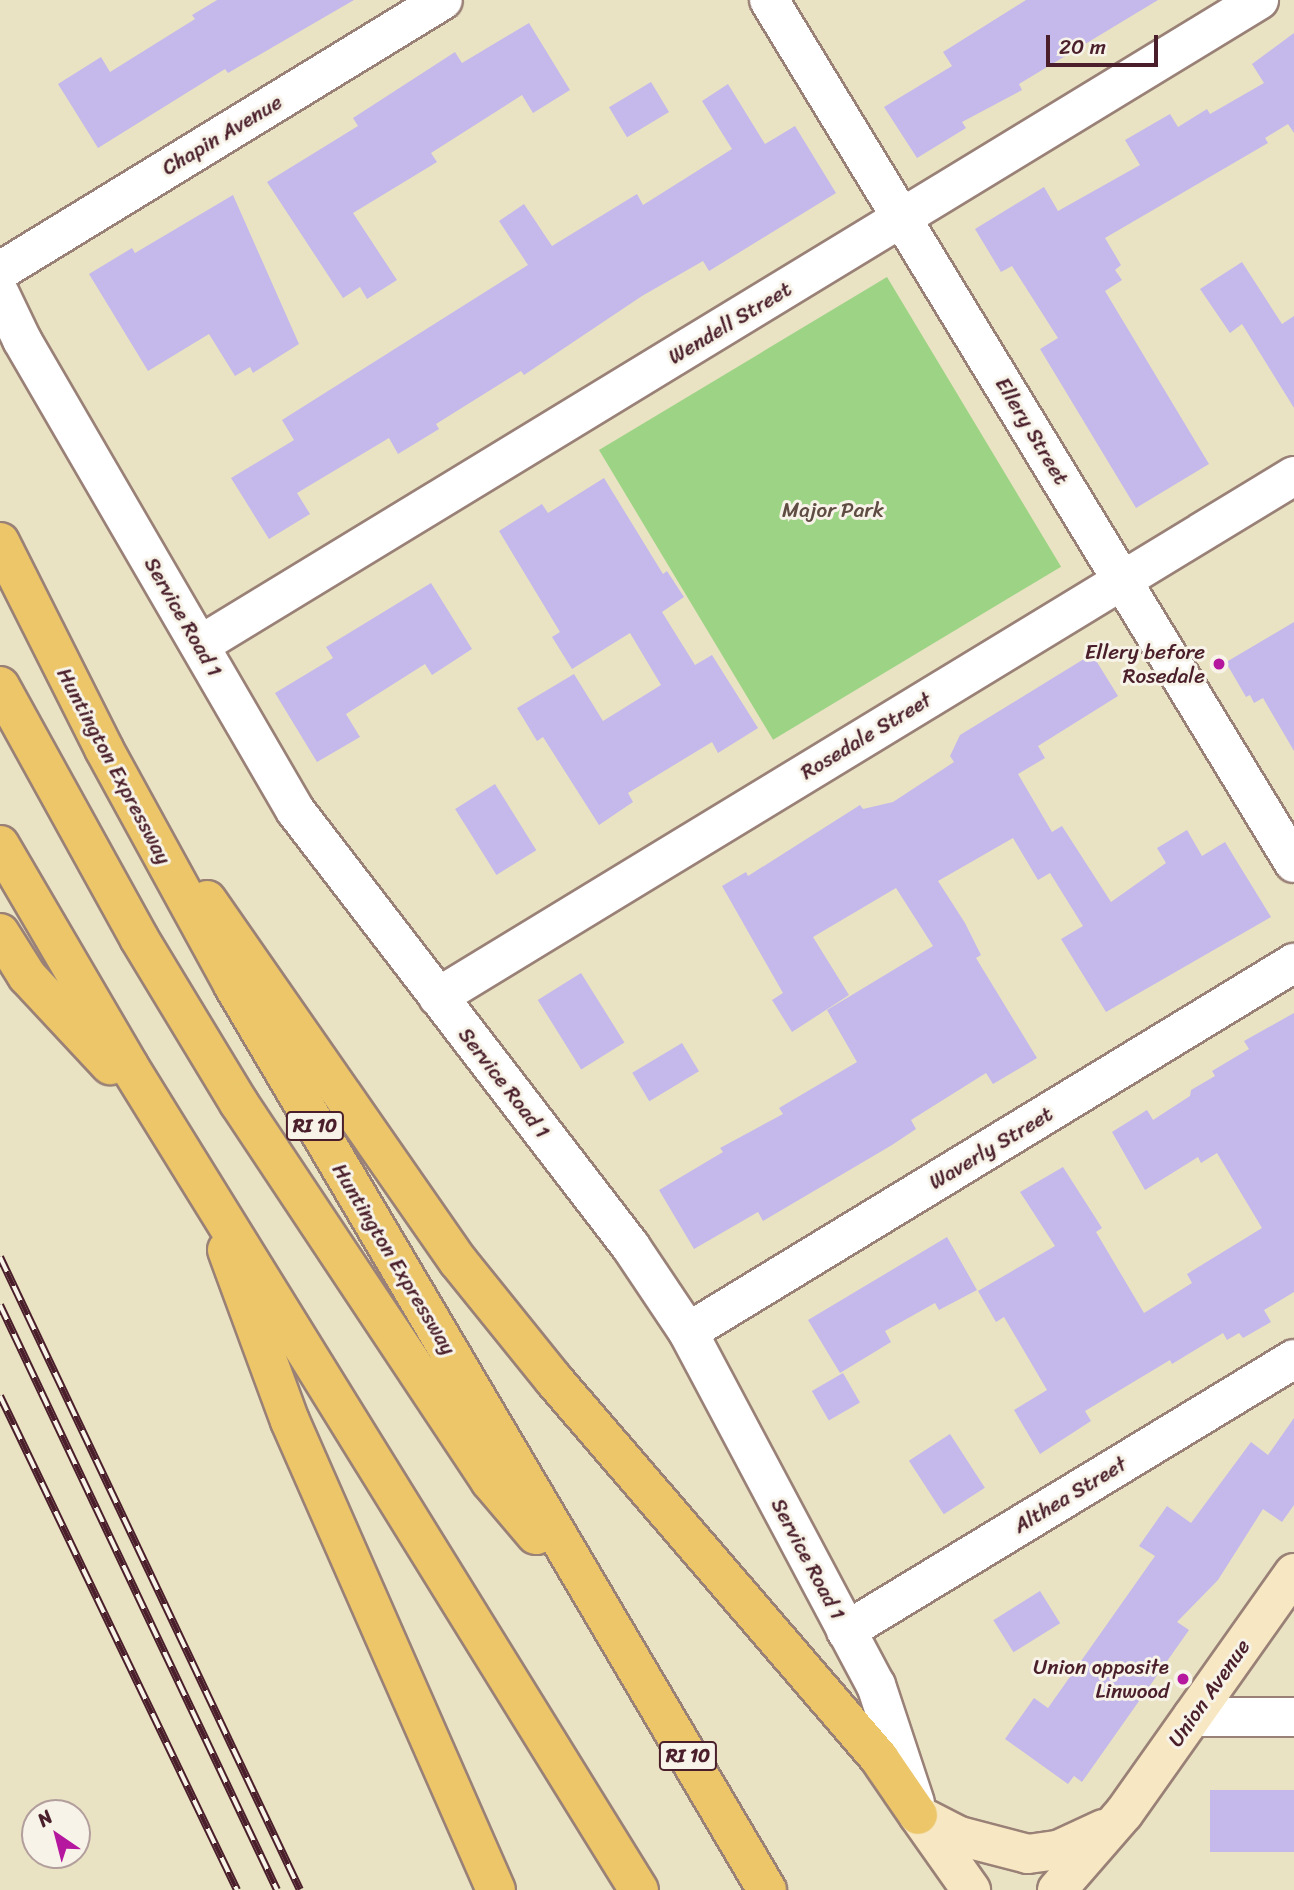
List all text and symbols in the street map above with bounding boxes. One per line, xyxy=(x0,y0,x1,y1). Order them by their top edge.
scale bar xyxy=(1049,21,1161,65)
text: 20 m xyxy=(1059,28,1106,66)
street label: Chapin Avenue xyxy=(157,89,287,181)
street label: Wendell Street xyxy=(664,277,796,369)
street label: Ellery Street xyxy=(990,373,1074,489)
park label: Major Park xyxy=(782,497,884,523)
street label: Service Road 1 xyxy=(139,553,227,681)
place label: Ellery before Rosedale xyxy=(1085,639,1205,689)
marker: Ellery before Rosedale xyxy=(1211,656,1227,672)
street label: Huntington Expressway xyxy=(51,663,177,869)
street label: Rosedale Street xyxy=(796,687,936,785)
street label: Service Road 1 xyxy=(453,1023,555,1143)
street label: Waverly Street xyxy=(925,1101,1057,1195)
road number: RI 10 xyxy=(285,1110,345,1142)
street label: Huntington Expressway xyxy=(327,1159,461,1359)
street label: Althea Street xyxy=(1009,1451,1131,1539)
street label: Service Road 1 xyxy=(765,1494,851,1624)
street label: Union Avenue xyxy=(1163,1634,1255,1752)
place label: Union opposite Linwood xyxy=(1033,1654,1169,1704)
marker: Union opposite Linwood xyxy=(1175,1671,1191,1687)
road number: RI 10 xyxy=(658,1740,718,1772)
north arrow xyxy=(21,1799,91,1869)
text: N xyxy=(30,1801,60,1835)

